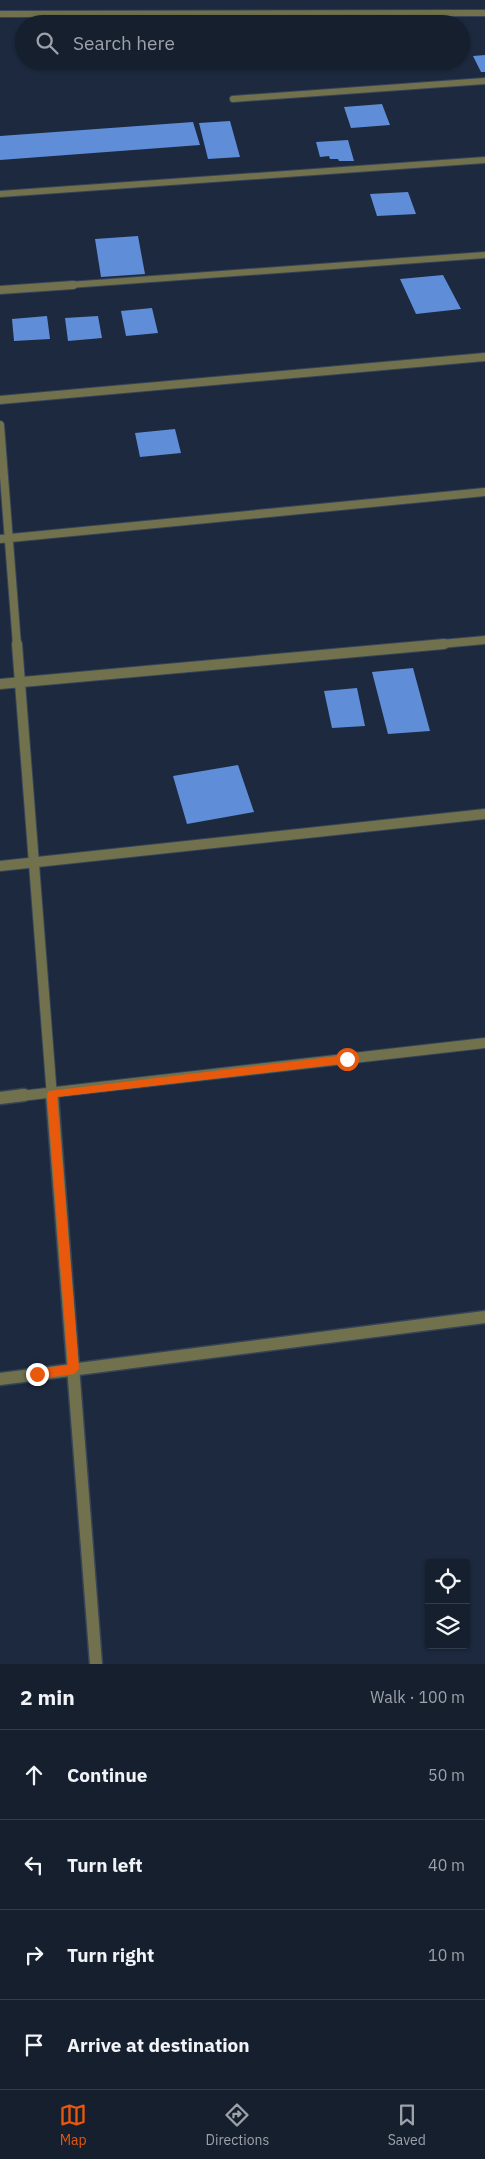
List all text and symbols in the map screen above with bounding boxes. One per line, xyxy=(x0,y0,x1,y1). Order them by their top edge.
search box xyxy=(15,15,470,70)
icon: search xyxy=(33,29,61,57)
text: Search here xyxy=(73,31,175,55)
route start xyxy=(336,1048,359,1071)
route end xyxy=(26,1363,49,1386)
map controls xyxy=(425,1559,470,1649)
button: locate xyxy=(425,1559,470,1604)
button: layers xyxy=(425,1604,470,1649)
text: 2 min xyxy=(20,1683,75,1711)
text: Walk · 100 m xyxy=(370,1687,465,1707)
icon: ahead xyxy=(20,1761,48,1789)
text: Continue xyxy=(67,1763,147,1787)
text: 50 m xyxy=(428,1765,465,1785)
icon: left xyxy=(20,1851,48,1879)
text: Turn left xyxy=(67,1853,143,1877)
text: 40 m xyxy=(428,1855,465,1875)
icon: right xyxy=(20,1941,48,1969)
text: Turn right xyxy=(67,1943,154,1967)
text: 10 m xyxy=(428,1945,465,1965)
icon: arrive xyxy=(20,2031,48,2059)
text: Arrive at destination xyxy=(67,2033,250,2057)
tab: Map xyxy=(59,2101,87,2149)
tab: Directions xyxy=(206,2101,269,2149)
tab: Saved xyxy=(388,2101,426,2149)

